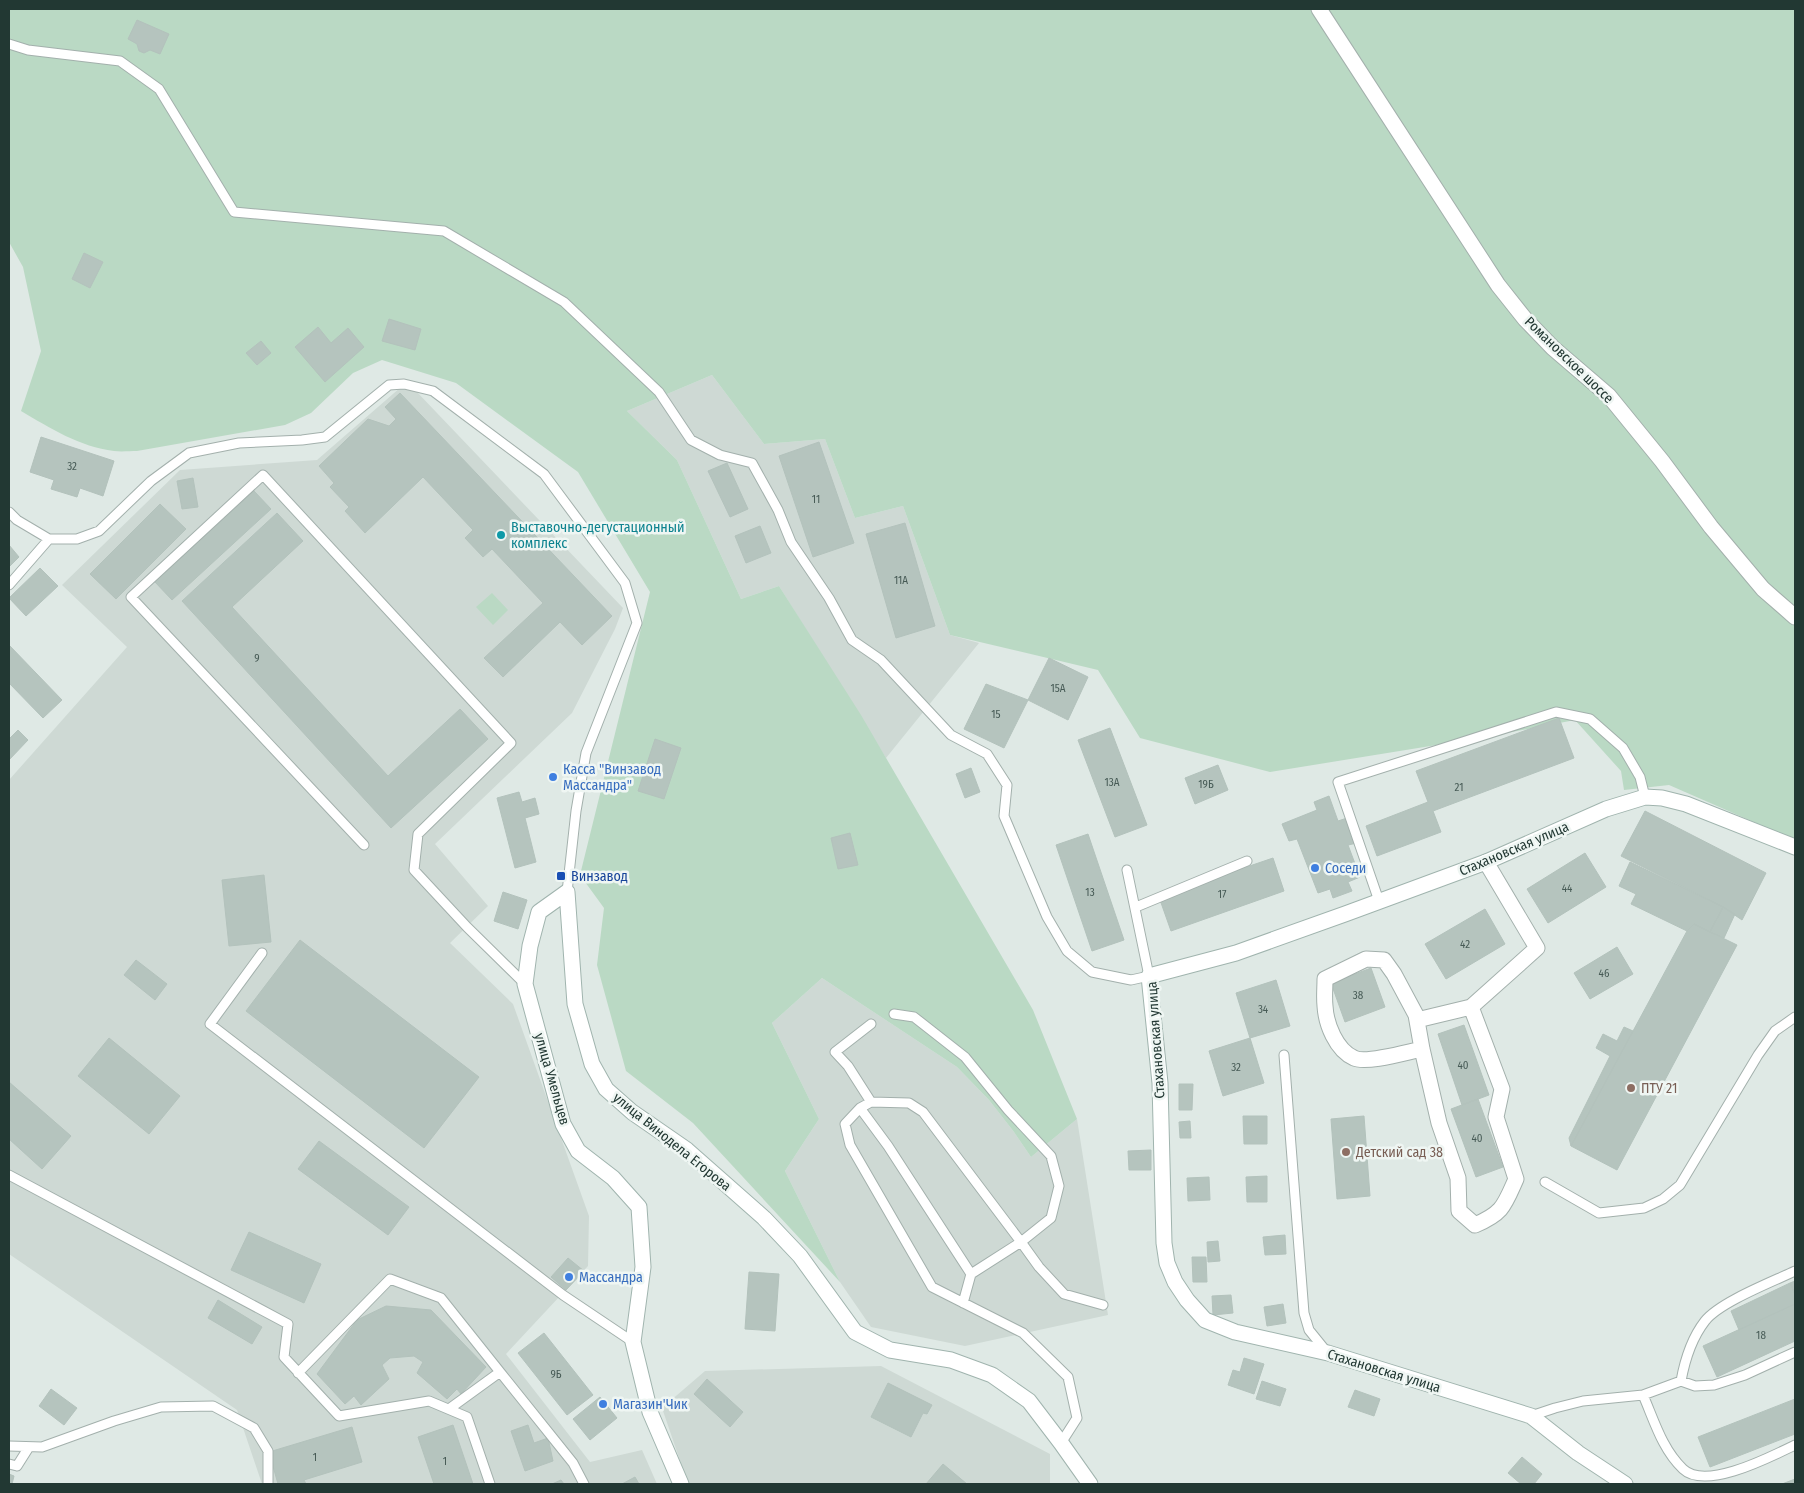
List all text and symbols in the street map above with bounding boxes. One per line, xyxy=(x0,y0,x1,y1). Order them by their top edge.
street label: Романовское шоссе xyxy=(1521,313,1617,407)
house number: 32 xyxy=(67,460,77,473)
house number: 11 xyxy=(812,493,820,506)
place label: Выставочно-дегустационный комплекс xyxy=(511,519,685,552)
marker: Выставочно-дегустационный комплекс xyxy=(495,529,507,541)
house number: 11А xyxy=(894,574,908,587)
house number: 9 xyxy=(254,652,260,665)
house number: 15А xyxy=(1050,682,1066,695)
house number: 15 xyxy=(991,708,1001,721)
place label: Касса "Винзавод Массандра" xyxy=(563,761,661,794)
marker: Касса "Винзавод Массандра" xyxy=(547,771,559,783)
house number: 13А xyxy=(1104,776,1120,789)
house number: 19Б xyxy=(1198,778,1214,791)
house number: 21 xyxy=(1455,781,1463,794)
street label: Стахановская улица xyxy=(1457,818,1572,880)
place label: Соседи xyxy=(1325,860,1366,877)
marker: Соседи xyxy=(1309,862,1321,874)
place label: Винзавод xyxy=(571,868,628,885)
marker: Винзавод xyxy=(555,870,567,882)
house number: 44 xyxy=(1562,882,1573,895)
house number: 13 xyxy=(1085,886,1095,899)
house number: 17 xyxy=(1218,888,1227,901)
house number: 42 xyxy=(1460,938,1470,951)
house number: 46 xyxy=(1599,967,1610,980)
street label: Стахановская улица xyxy=(1143,981,1169,1099)
house number: 38 xyxy=(1353,989,1364,1002)
house number: 34 xyxy=(1258,1003,1269,1016)
street label: улица Умельцев xyxy=(531,1031,573,1127)
house number: 40 xyxy=(1457,1059,1469,1072)
house number: 32 xyxy=(1231,1061,1241,1074)
place label: ПТУ 21 xyxy=(1641,1080,1677,1097)
marker: ПТУ 21 xyxy=(1625,1082,1637,1094)
street label: улица Винодела Егорова xyxy=(610,1089,734,1195)
house number: 40 xyxy=(1471,1132,1483,1145)
place label: Детский сад 38 xyxy=(1355,1144,1443,1161)
marker: Детский сад 38 xyxy=(1340,1146,1352,1158)
place label: Массандра xyxy=(579,1269,643,1286)
marker: Массандра xyxy=(563,1271,575,1283)
house number: 18 xyxy=(1756,1329,1766,1342)
street label: Стахановская улица xyxy=(1325,1346,1443,1396)
house number: 9Б xyxy=(550,1368,562,1381)
place label: Магазин'Чик xyxy=(613,1396,688,1413)
marker: Магазин'Чик xyxy=(597,1398,609,1410)
house number: 1 xyxy=(313,1451,317,1464)
house number: 1 xyxy=(443,1455,447,1468)

